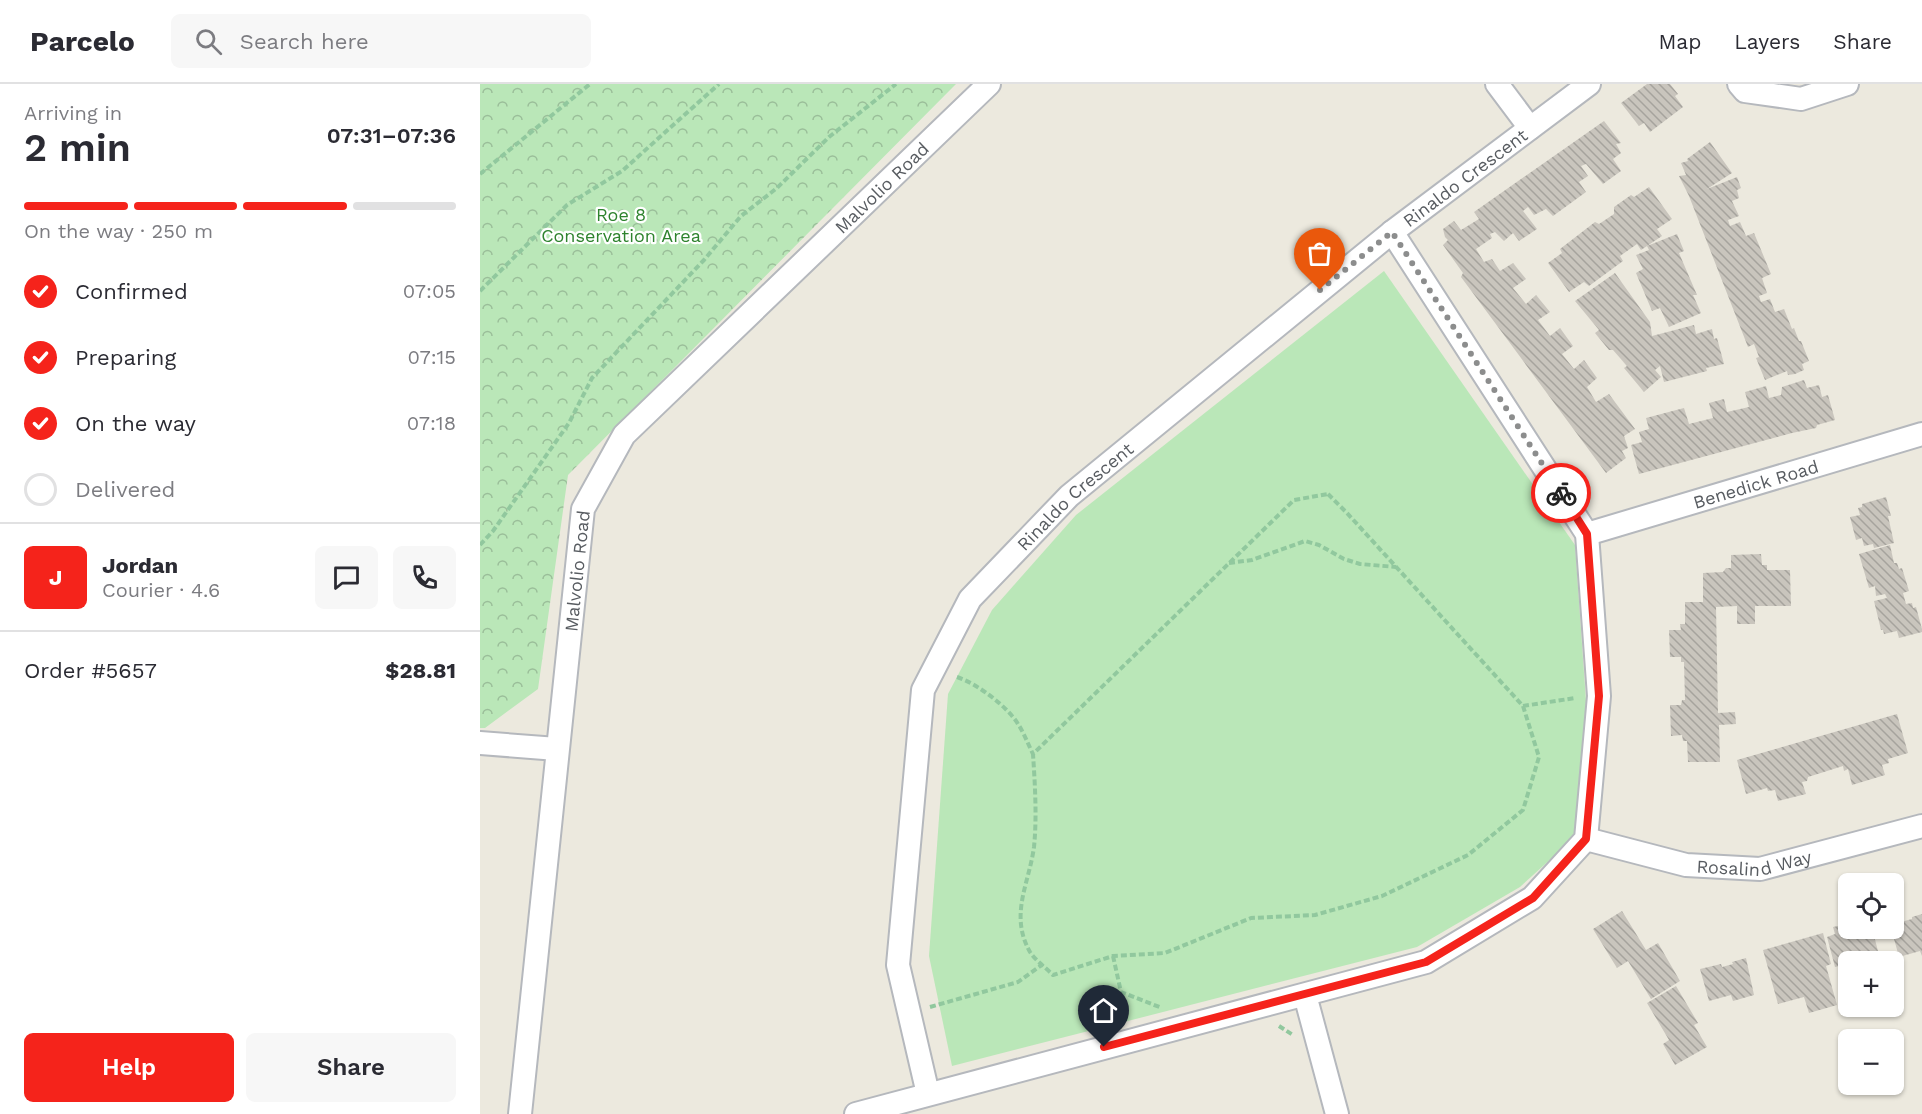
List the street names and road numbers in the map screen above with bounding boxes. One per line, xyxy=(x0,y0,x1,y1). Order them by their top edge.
street label: Rinaldo Crescent xyxy=(1398,124,1531,231)
street label: Malvolio Road xyxy=(830,138,933,237)
street label: Rinaldo Crescent xyxy=(1012,437,1137,554)
street label: Benedick Road xyxy=(1690,455,1821,512)
street label: Malvolio Road xyxy=(560,509,593,633)
street label: Rosalind Way xyxy=(1696,845,1814,879)

